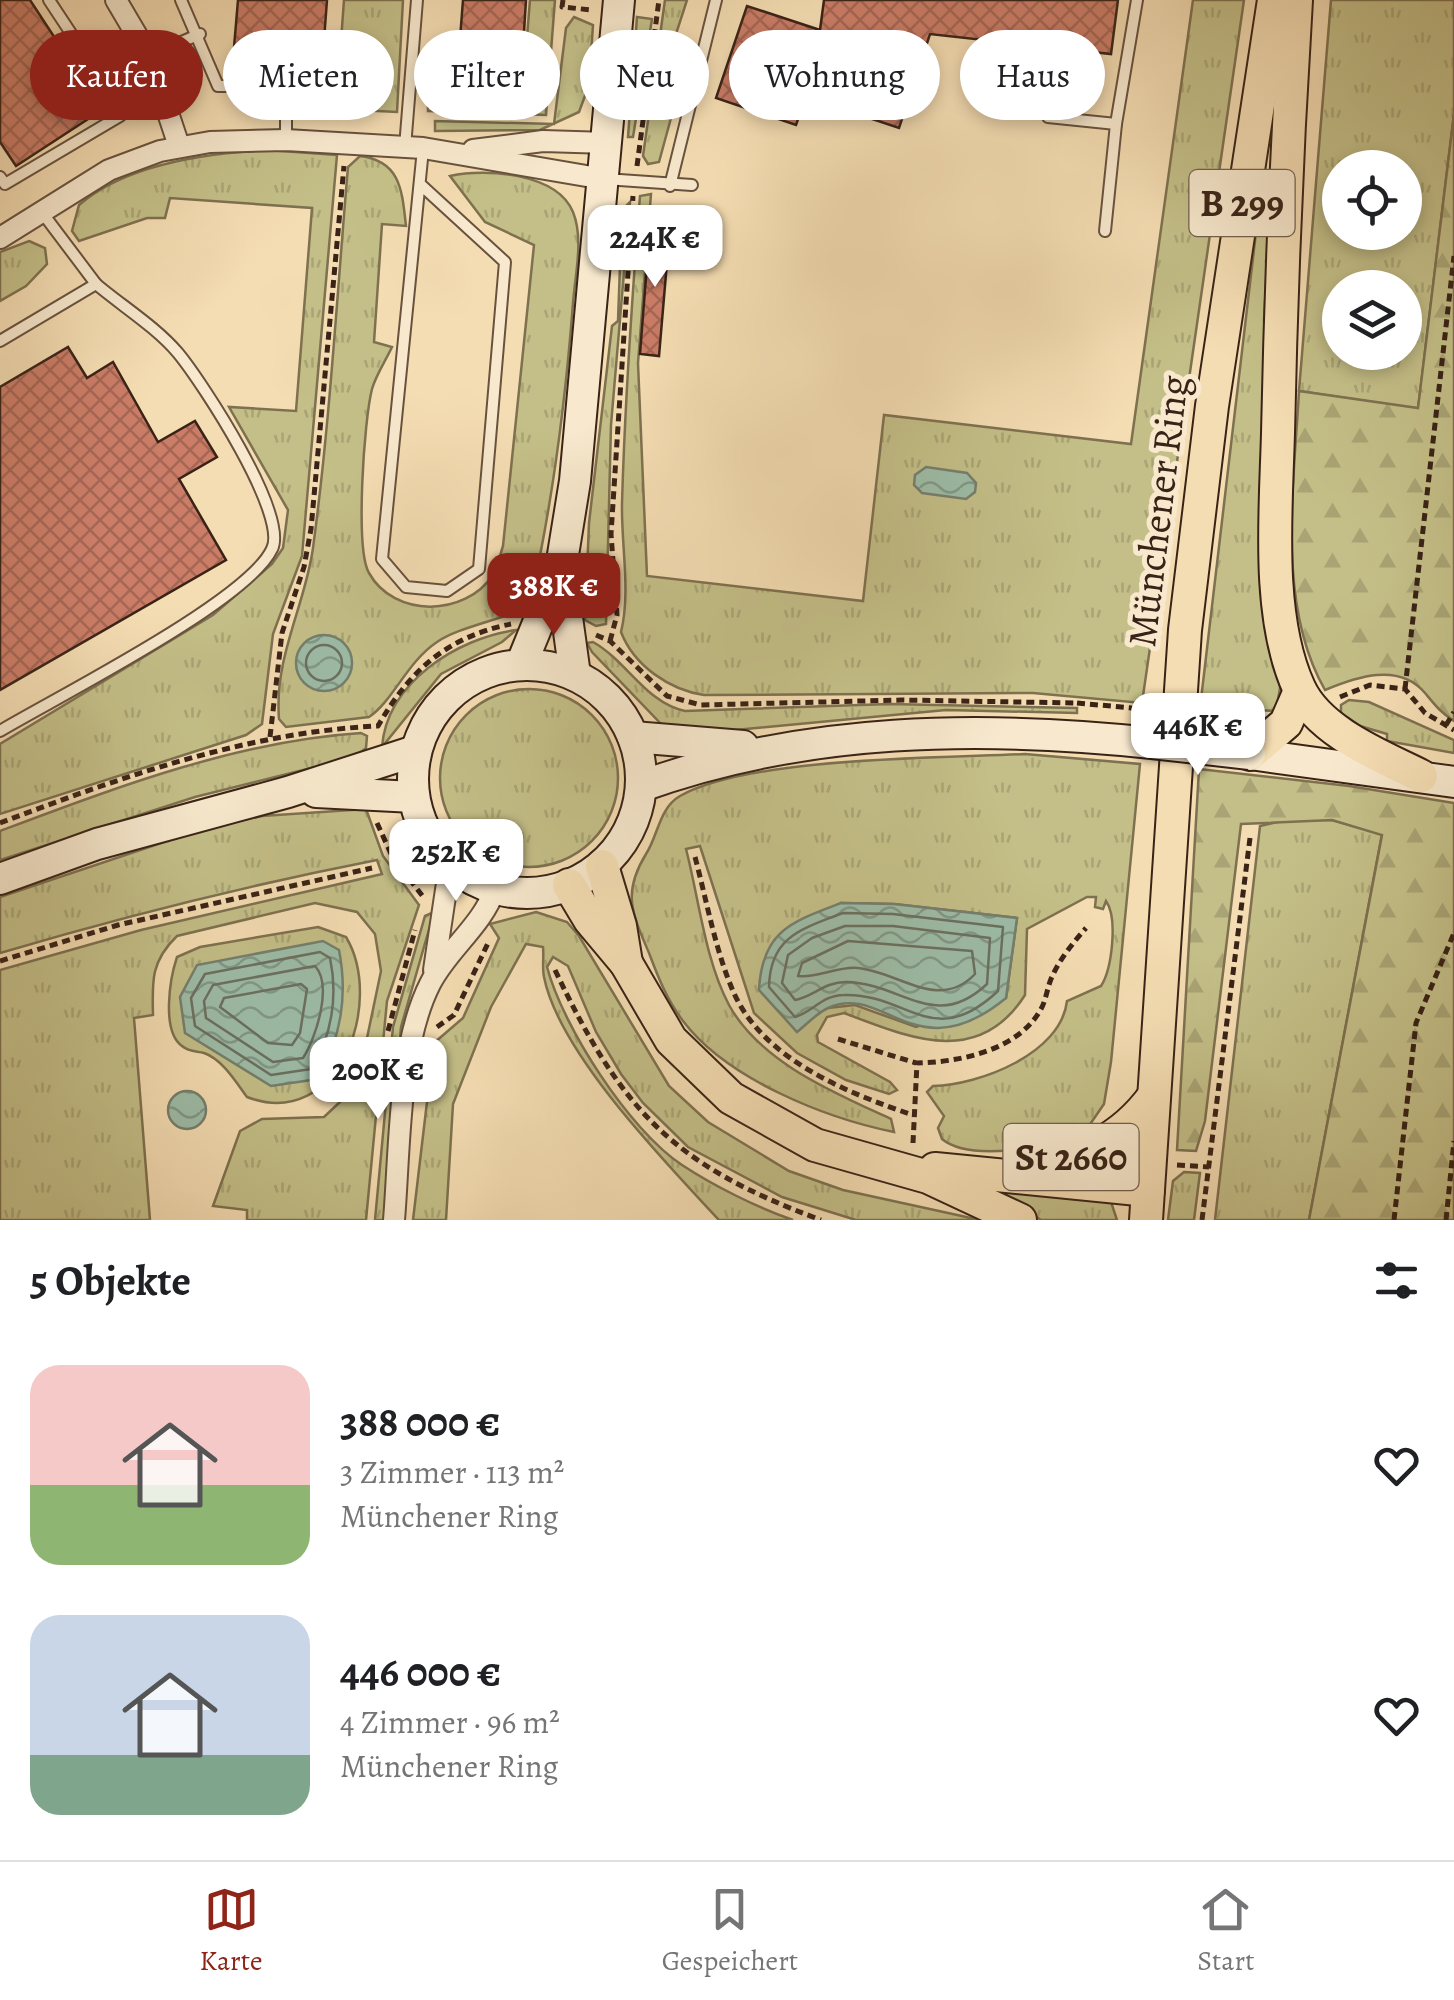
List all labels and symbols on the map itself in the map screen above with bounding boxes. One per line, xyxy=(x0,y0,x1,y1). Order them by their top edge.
road number: B 299 xyxy=(1190,170,1294,236)
pin: 224K € xyxy=(574,205,736,290)
street label: Münchener Ring xyxy=(1114,372,1202,650)
pin: 388K € xyxy=(473,553,635,638)
pin: 446K € xyxy=(1117,693,1279,778)
pin: 252K € xyxy=(375,819,537,904)
pin: 200K € xyxy=(297,1037,459,1122)
road number: St 2660 xyxy=(1004,1124,1138,1190)

